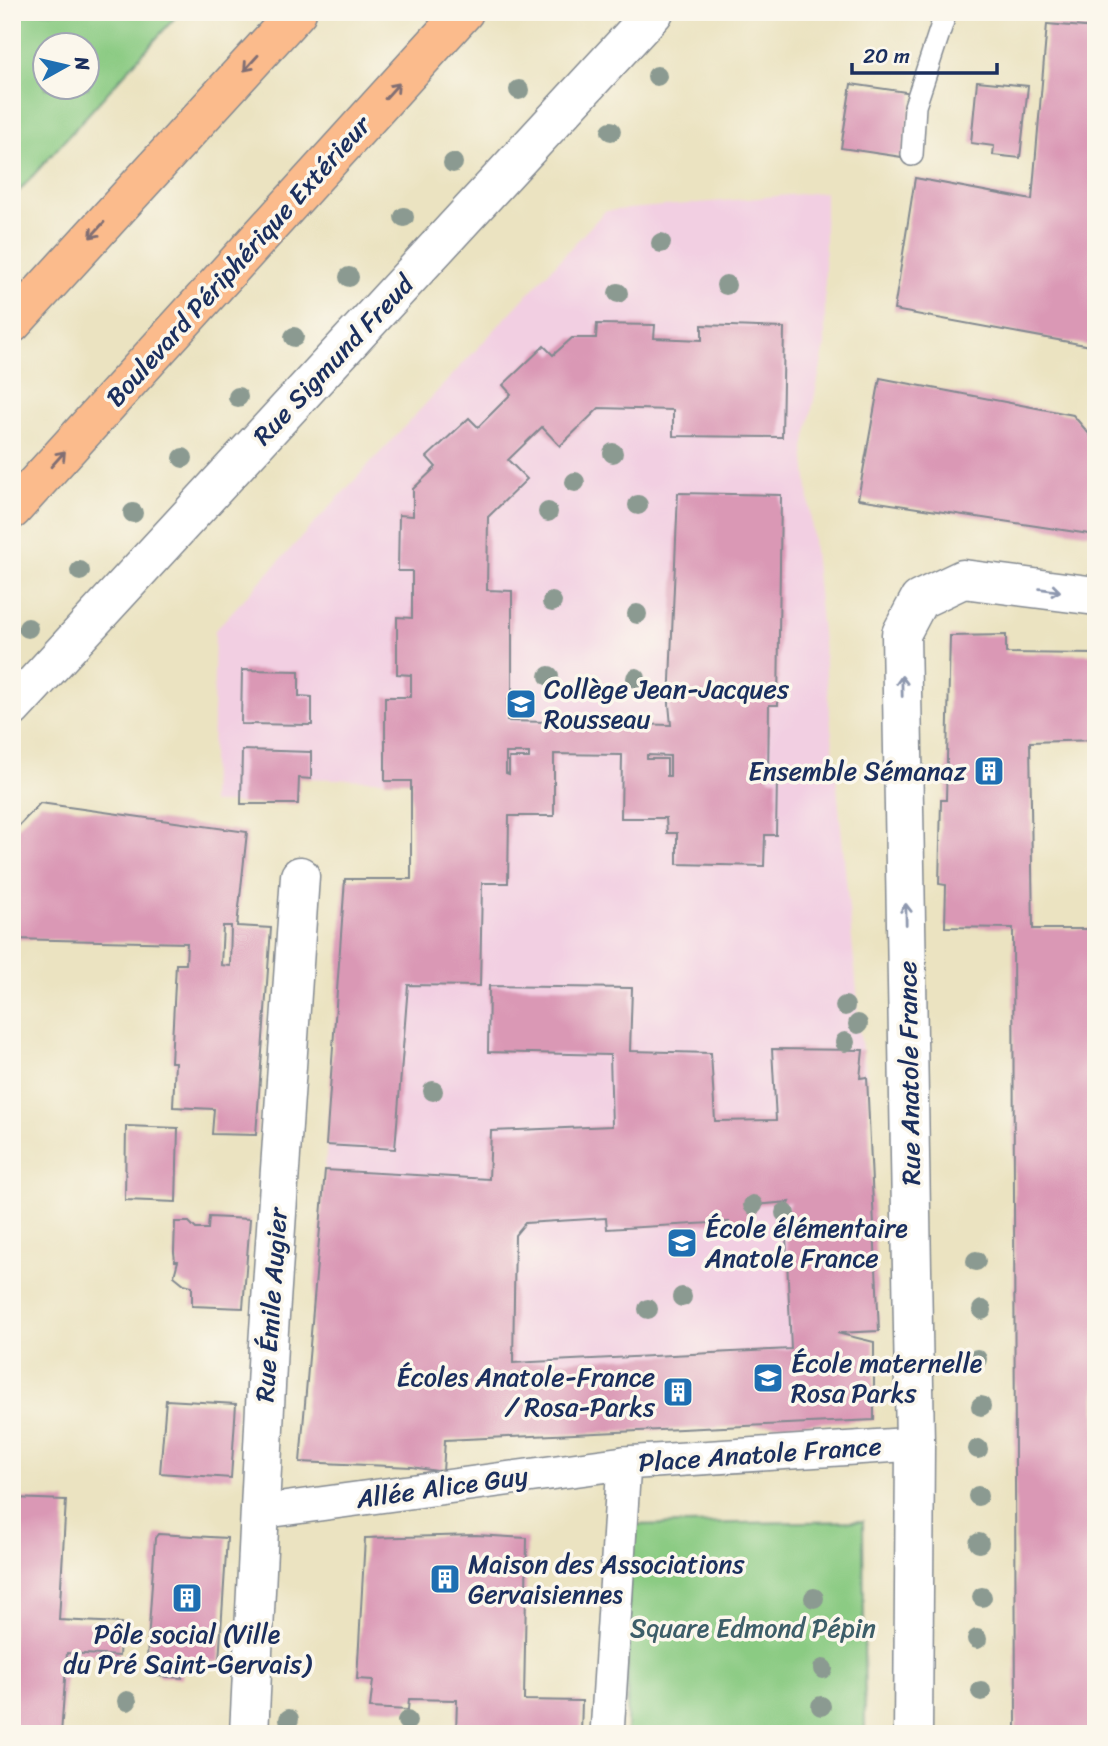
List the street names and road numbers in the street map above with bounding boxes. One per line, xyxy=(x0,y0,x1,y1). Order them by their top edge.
street label: Boulevard Périphérique Extérieur xyxy=(94,103,383,418)
street label: Rue Sigmund Freud xyxy=(241,262,427,456)
street label: Rue Anatole France xyxy=(884,960,934,1186)
street label: Rue Émile Augier xyxy=(241,1205,301,1404)
street label: Place Anatole France xyxy=(637,1423,883,1485)
street label: Allée Alice Guy xyxy=(352,1452,531,1522)

